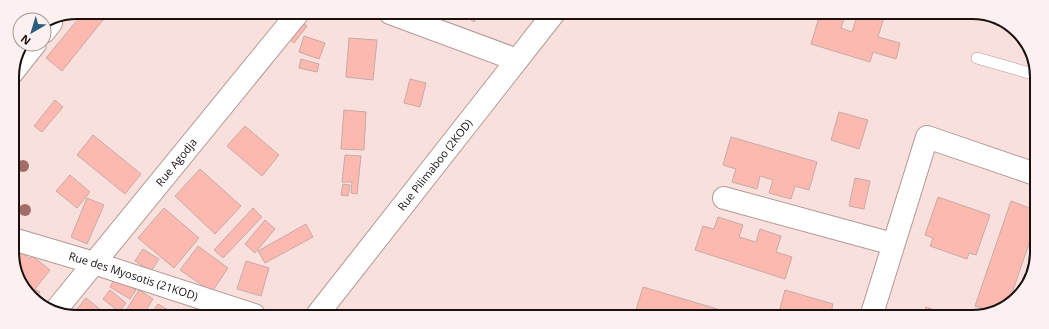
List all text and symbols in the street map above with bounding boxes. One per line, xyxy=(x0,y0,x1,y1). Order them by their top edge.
north arrow xyxy=(12,12,52,52)
text: N xyxy=(17,32,34,49)
street label: Rue Pilimaboo (2KOD) xyxy=(394,115,475,213)
street label: Rue Agodja xyxy=(152,135,200,189)
street label: Rue des Myosotis (21KOD) xyxy=(67,248,200,303)

